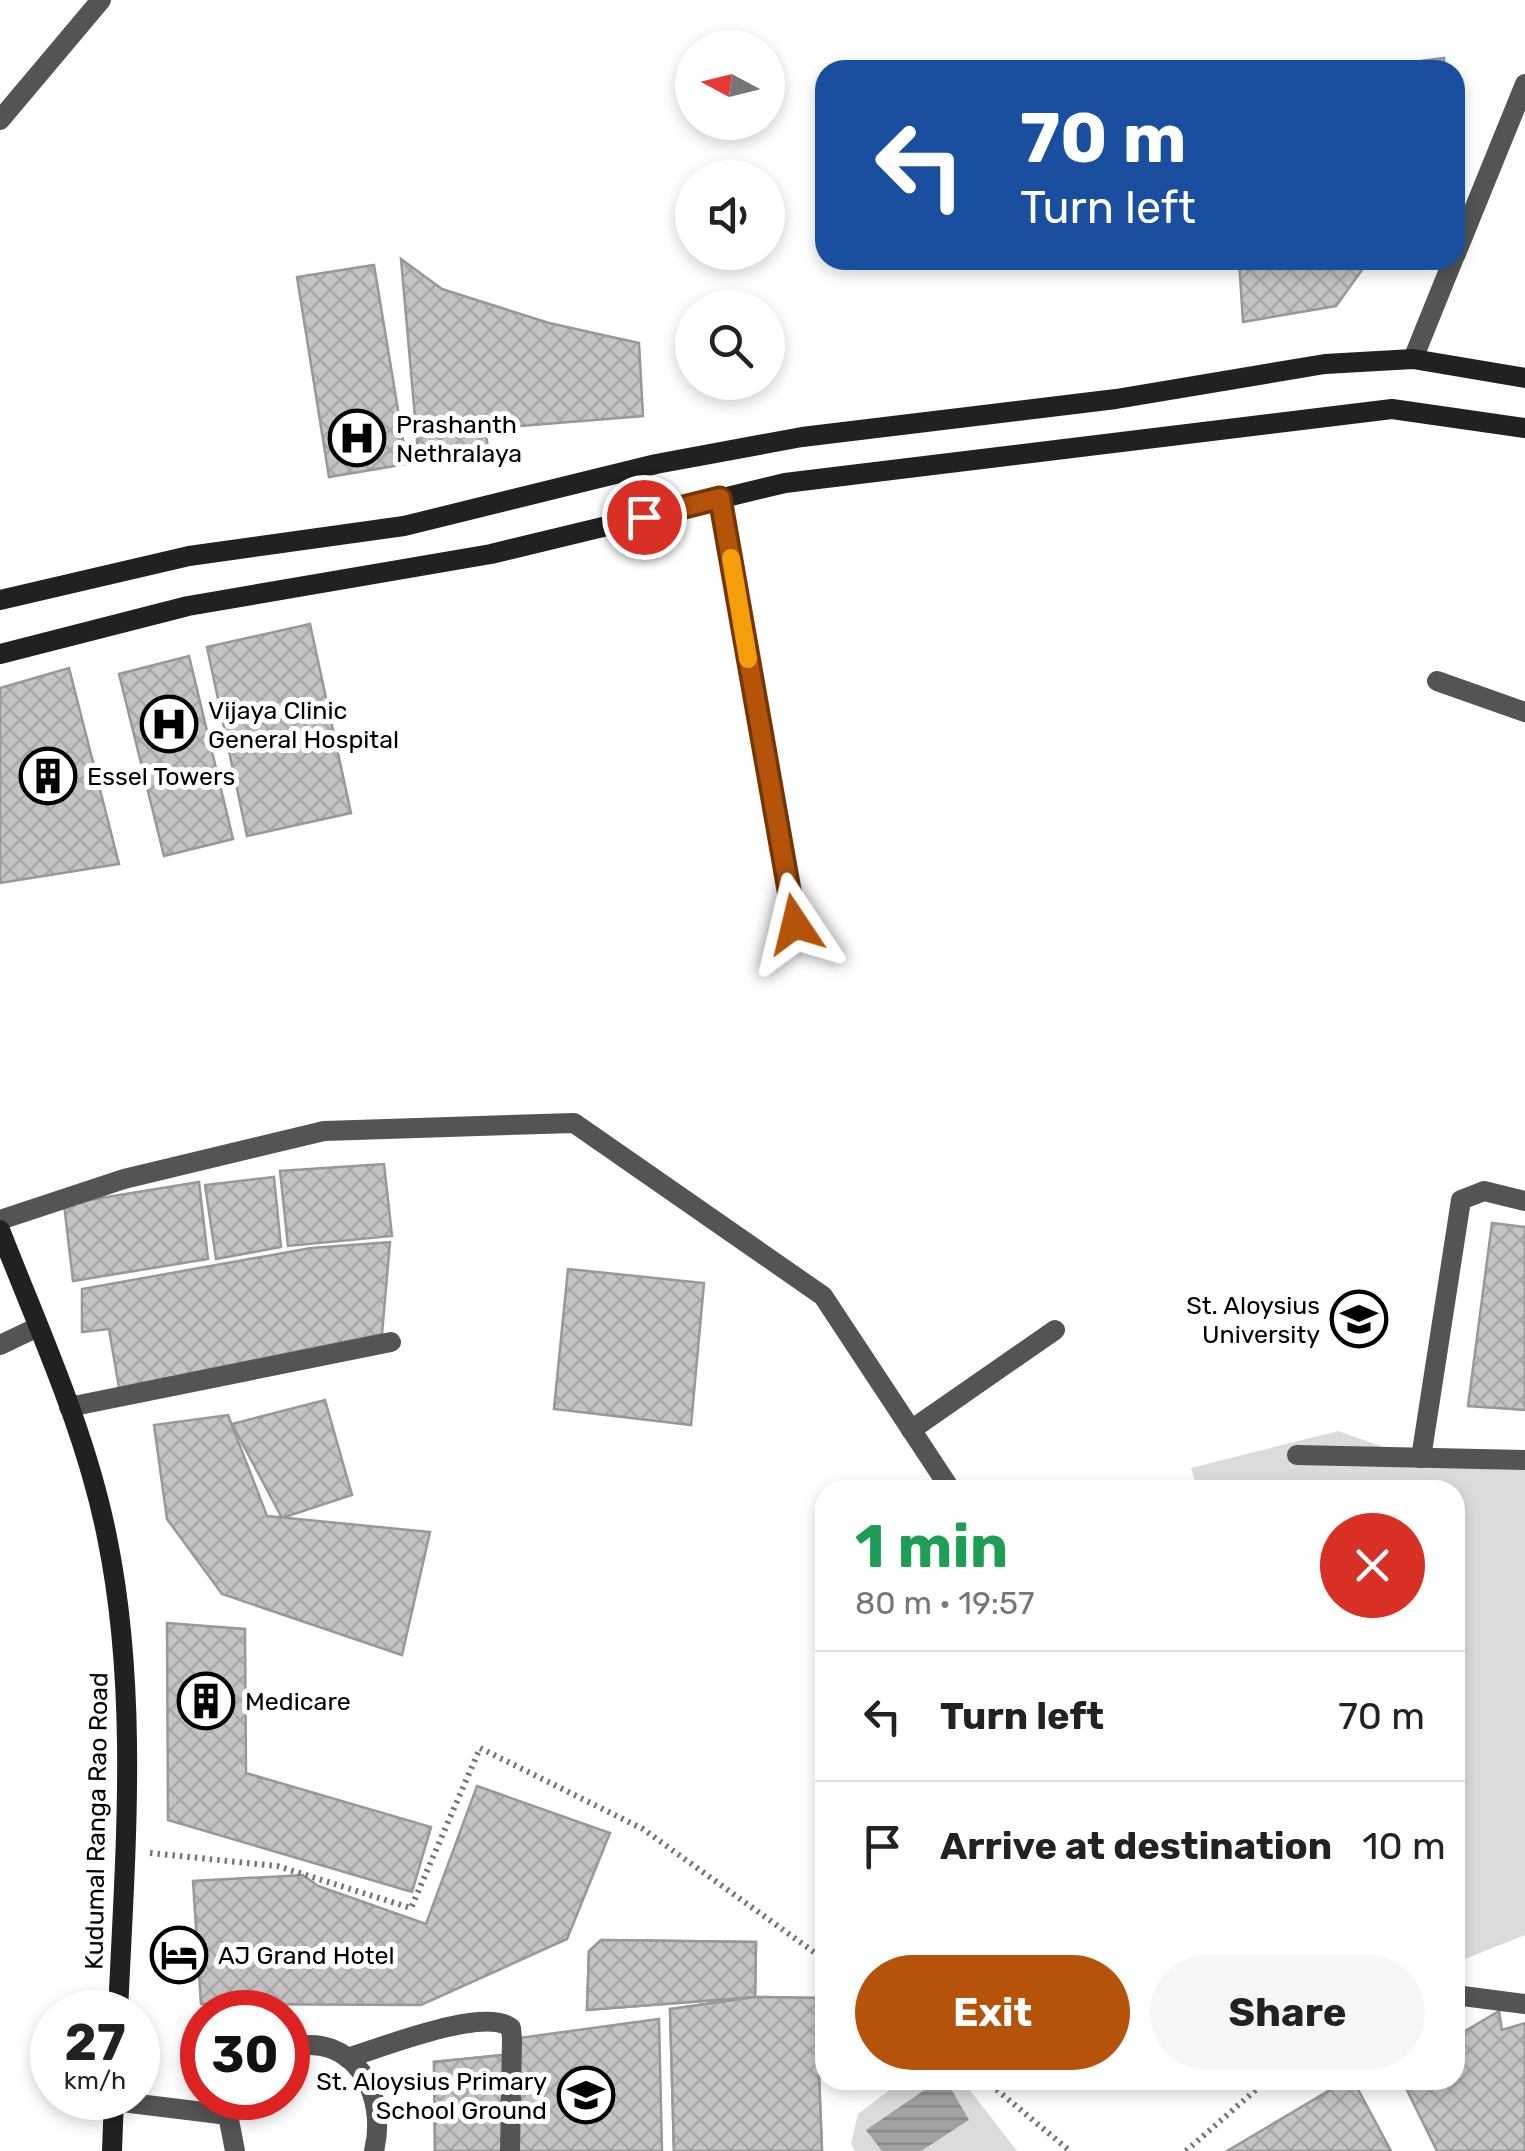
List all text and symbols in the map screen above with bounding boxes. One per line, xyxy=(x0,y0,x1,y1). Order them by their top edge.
north arrow xyxy=(675,30,785,140)
map controls xyxy=(675,30,785,400)
text: 70 m xyxy=(1020,97,1187,180)
icon: left xyxy=(855,100,985,230)
button: sound xyxy=(675,160,785,270)
text: Turn left xyxy=(1020,181,1196,234)
button: search xyxy=(675,290,785,400)
hospital icon: Prashanth Nethralaya xyxy=(327,408,387,468)
place label: Prashanth Nethralaya xyxy=(396,410,522,468)
pin xyxy=(602,475,687,560)
icon: arrive xyxy=(617,490,672,545)
hospital icon: Vijaya Clinic General Hospital xyxy=(139,694,199,754)
place label: Vijaya Clinic General Hospital xyxy=(208,696,399,754)
building icon: Essel Towers xyxy=(18,746,78,806)
place label: Essel Towers xyxy=(87,762,235,791)
position arrow xyxy=(743,872,847,976)
school or university icon: St. Aloysius University xyxy=(1329,1289,1389,1349)
place label: St. Aloysius University xyxy=(1186,1291,1320,1349)
text: 1 min xyxy=(855,1511,1008,1582)
button: close xyxy=(1320,1513,1425,1618)
text: 80 m · 19:57 xyxy=(855,1584,1035,1622)
building icon: Medicare xyxy=(176,1671,236,1731)
street label: Kudumal Ranga Rao Road xyxy=(79,1672,114,1970)
place label: Medicare xyxy=(245,1687,351,1716)
icon: left xyxy=(855,1689,910,1744)
text: Turn left xyxy=(940,1693,1104,1739)
text: 70 m xyxy=(1338,1693,1425,1739)
icon: arrive xyxy=(855,1819,910,1874)
text: Arrive at destination xyxy=(940,1823,1332,1869)
text: 10 m xyxy=(1362,1823,1446,1869)
hotel icon: AJ Grand Hotel xyxy=(149,1925,209,1985)
place label: AJ Grand Hotel xyxy=(218,1941,395,1970)
button: Exit xyxy=(855,1955,1130,2070)
button: Share xyxy=(1150,1955,1425,2070)
speed limit sign: 30 xyxy=(180,1990,310,2120)
text: 27 xyxy=(64,2013,126,2073)
school or university icon: St. Aloysius Primary School Ground xyxy=(556,2065,616,2125)
text: km/h xyxy=(64,2066,126,2095)
place label: St. Aloysius Primary School Ground xyxy=(316,2067,547,2125)

